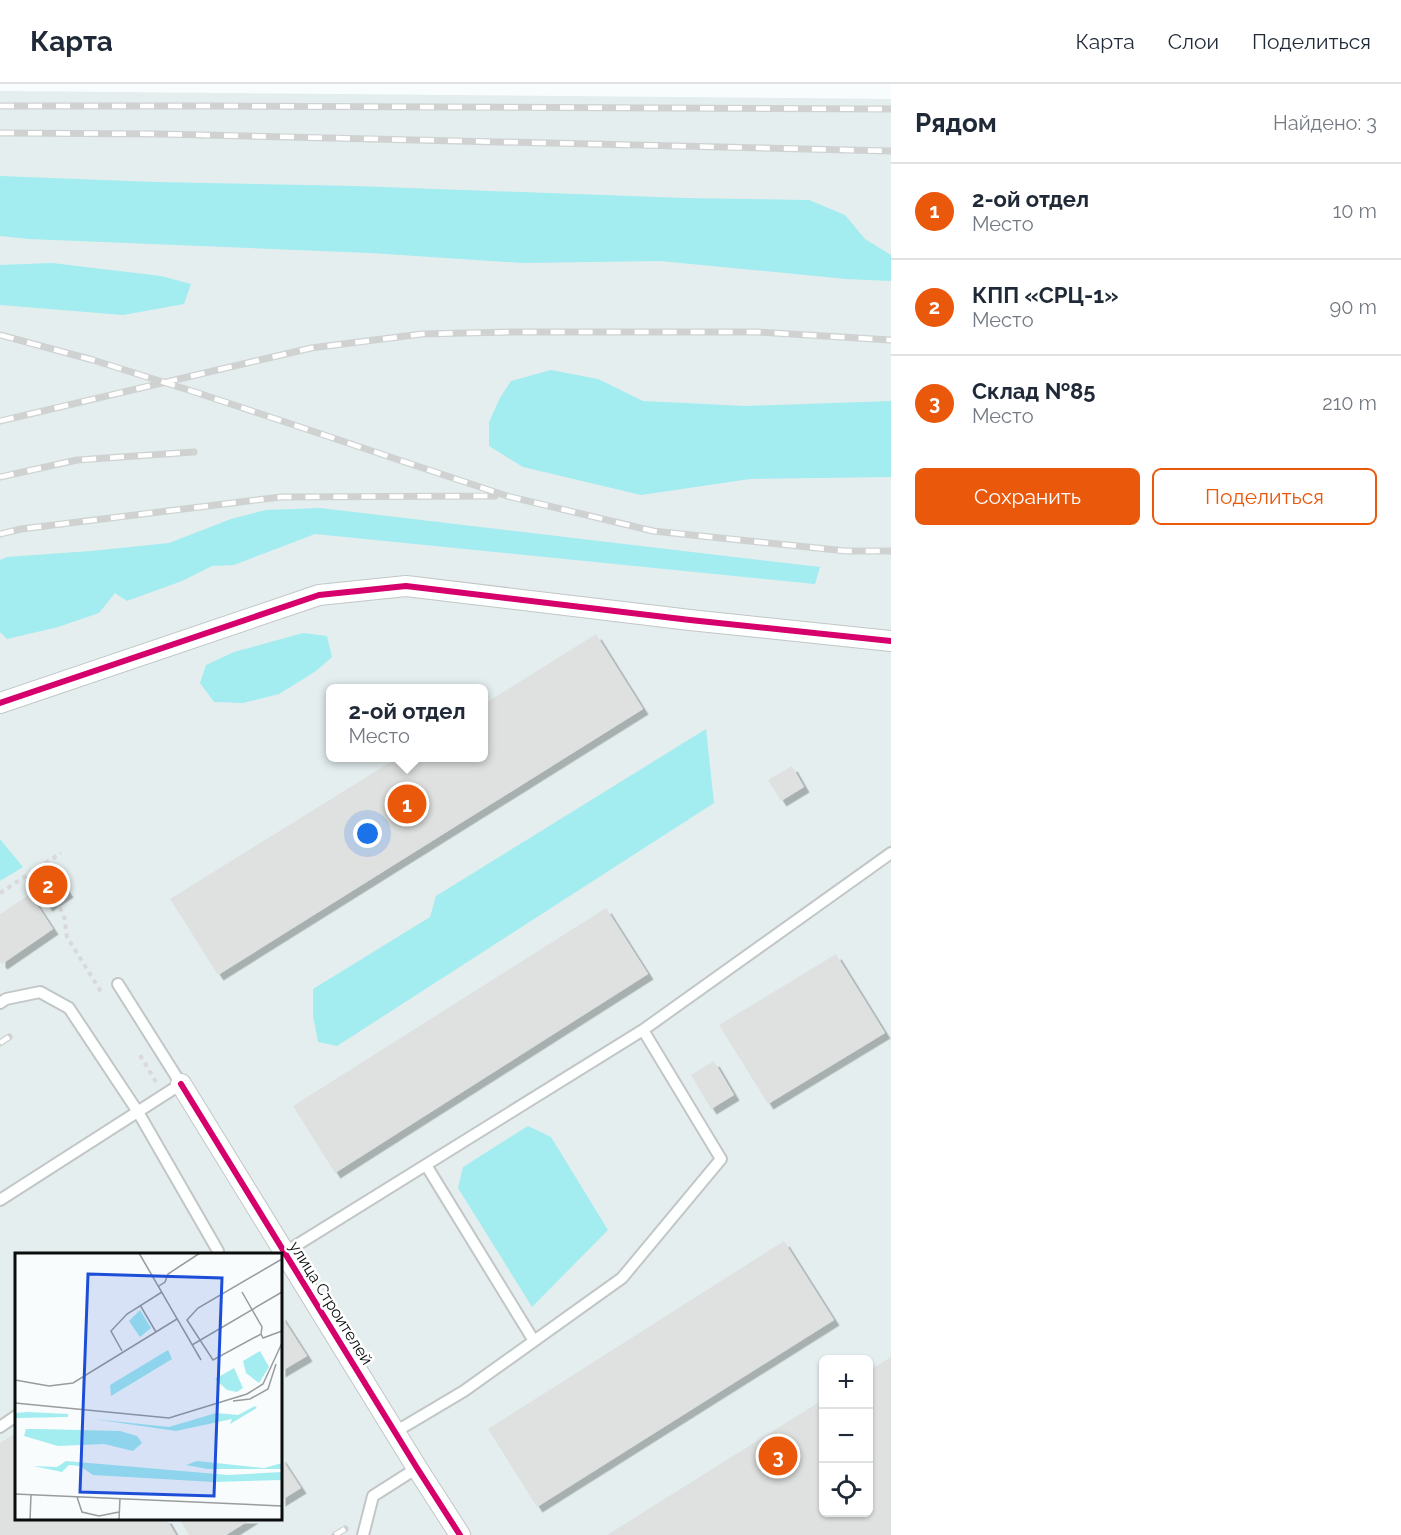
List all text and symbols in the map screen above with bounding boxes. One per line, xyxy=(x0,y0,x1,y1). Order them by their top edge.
text: Карта xyxy=(30,25,113,58)
text: Карта xyxy=(1076,29,1135,54)
text: Слои xyxy=(1168,29,1219,54)
text: Поделиться xyxy=(1252,29,1371,54)
text: Рядом xyxy=(915,108,997,138)
text: Найдено: 3 xyxy=(1273,111,1377,135)
text: 2-ой отдел xyxy=(972,186,1089,212)
text: 1 xyxy=(930,199,939,223)
text: 10 m xyxy=(1333,199,1377,223)
text: Место xyxy=(972,212,1034,236)
text: КПП «СРЦ-1» xyxy=(972,282,1118,308)
text: 2 xyxy=(929,295,940,319)
text: 90 m xyxy=(1330,295,1377,319)
text: Место xyxy=(972,308,1034,332)
text: Склад №85 xyxy=(972,378,1095,404)
text: 3 xyxy=(929,391,940,415)
text: 210 m xyxy=(1322,391,1377,415)
text: Место xyxy=(972,404,1034,428)
button: Сохранить xyxy=(915,468,1140,525)
button: Поделиться xyxy=(1152,468,1377,525)
popup xyxy=(326,684,488,762)
text: 2-ой отдел xyxy=(348,698,466,724)
text: Место xyxy=(348,724,410,748)
pin: 1 xyxy=(388,782,426,826)
your location xyxy=(353,819,382,848)
pin: 2 xyxy=(28,862,68,908)
street label: улица Строителей xyxy=(285,1238,377,1368)
inset map xyxy=(15,1253,282,1520)
map controls xyxy=(819,1355,873,1517)
button: + xyxy=(819,1355,873,1409)
button: − xyxy=(819,1409,873,1463)
pin: 3 xyxy=(758,1434,798,1478)
button: locate xyxy=(819,1463,873,1517)

